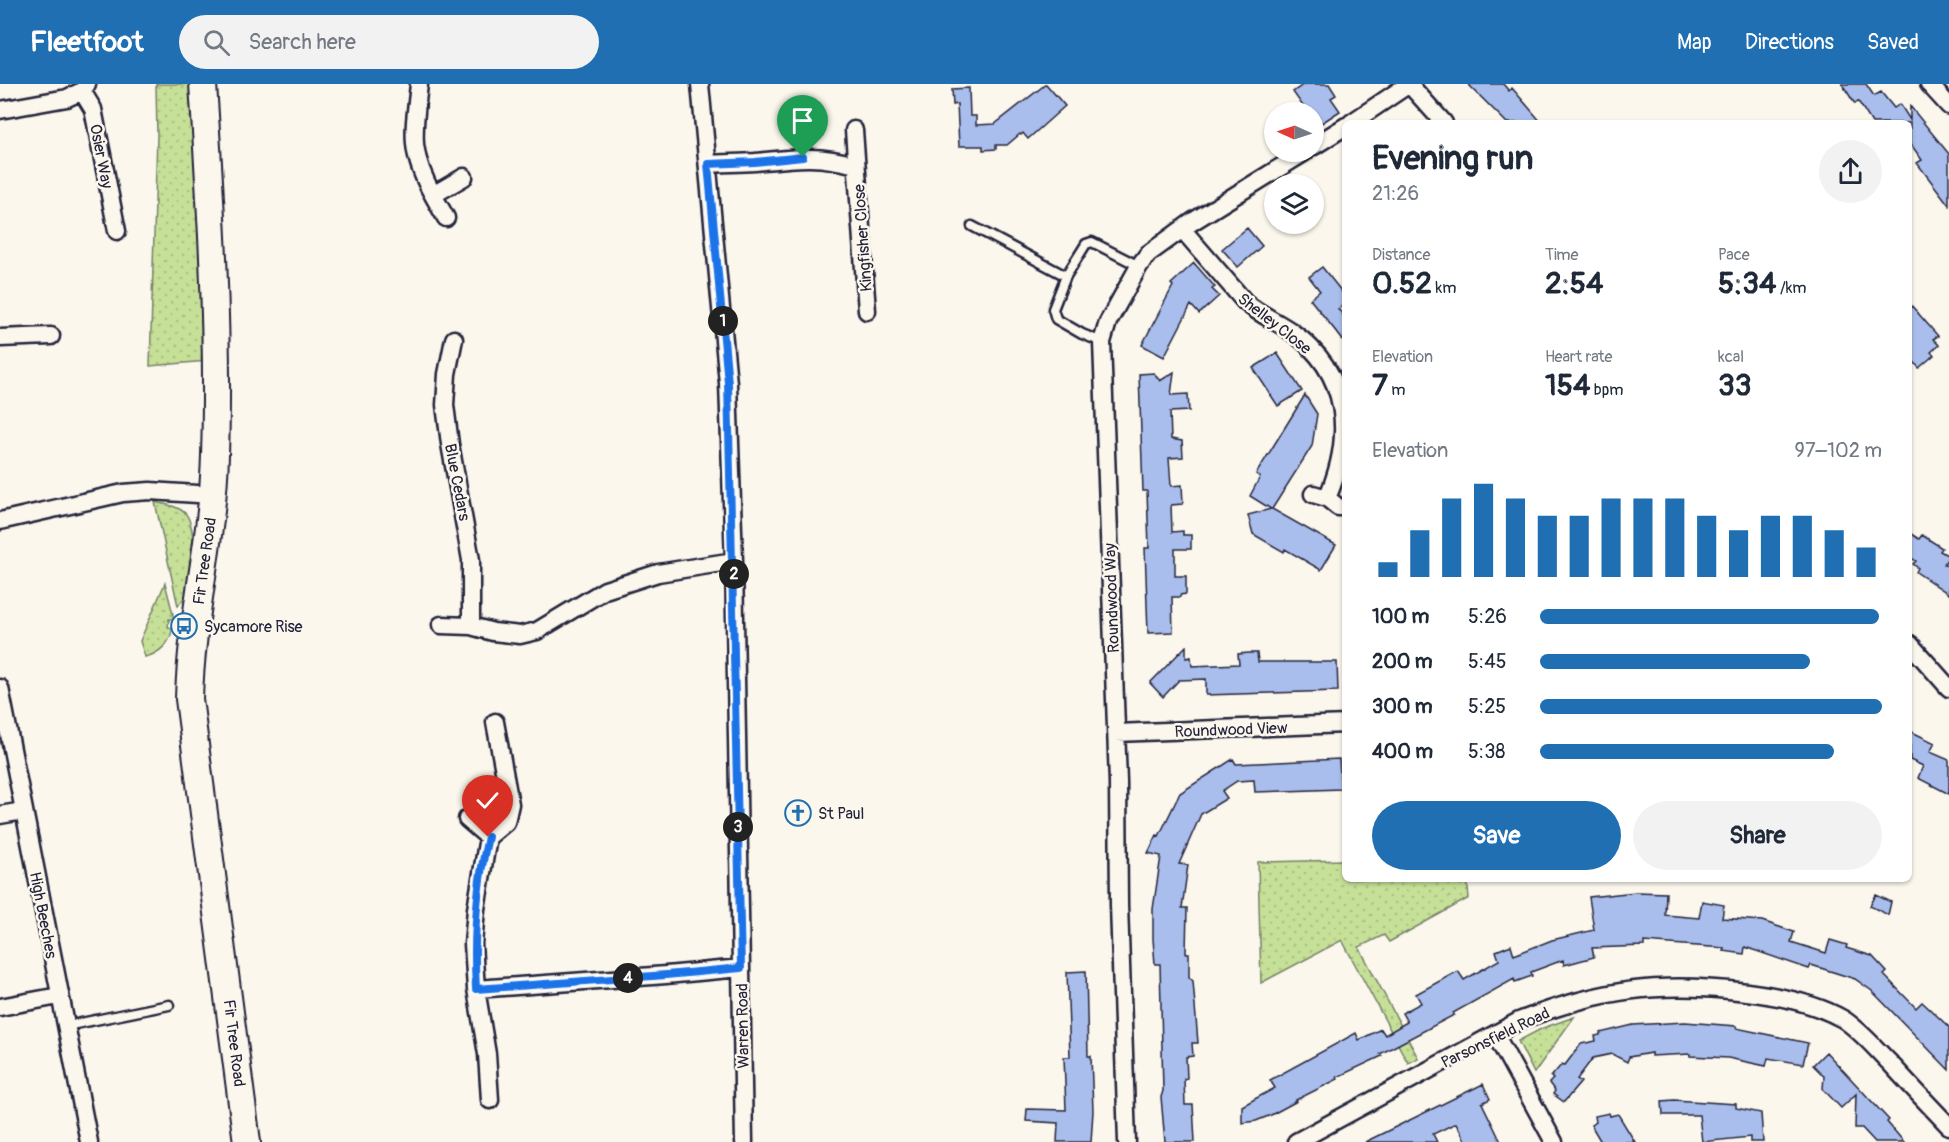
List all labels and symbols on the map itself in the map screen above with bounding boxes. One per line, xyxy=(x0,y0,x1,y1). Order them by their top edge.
pin xyxy=(777,95,828,157)
north arrow xyxy=(1264,102,1324,162)
street label: Osier Way xyxy=(85,122,117,190)
street label: Kingfisher Close xyxy=(849,183,877,292)
street label: Shelley Close xyxy=(1234,289,1315,359)
pin: 1 xyxy=(708,306,738,336)
street label: Blue Cedars xyxy=(440,442,474,522)
street label: Fir Tree Road xyxy=(189,516,221,606)
street label: Roundwood Way xyxy=(1100,542,1124,653)
pin: 2 xyxy=(719,559,749,589)
bus stop icon: Sycamore Rise xyxy=(169,611,199,641)
place label: Sycamore Rise xyxy=(204,617,303,637)
street label: Roundwood View xyxy=(1174,718,1288,742)
pin xyxy=(462,775,513,837)
church icon: St Paul xyxy=(783,798,813,828)
place label: St Paul xyxy=(818,804,864,824)
pin: 3 xyxy=(723,812,753,842)
street label: High Beeches xyxy=(25,870,61,960)
pin: 4 xyxy=(613,963,643,993)
street label: Warren Road xyxy=(732,983,754,1069)
street label: Fir Tree Road xyxy=(219,998,249,1088)
street label: Parsonsfield Road xyxy=(1438,1003,1553,1073)

